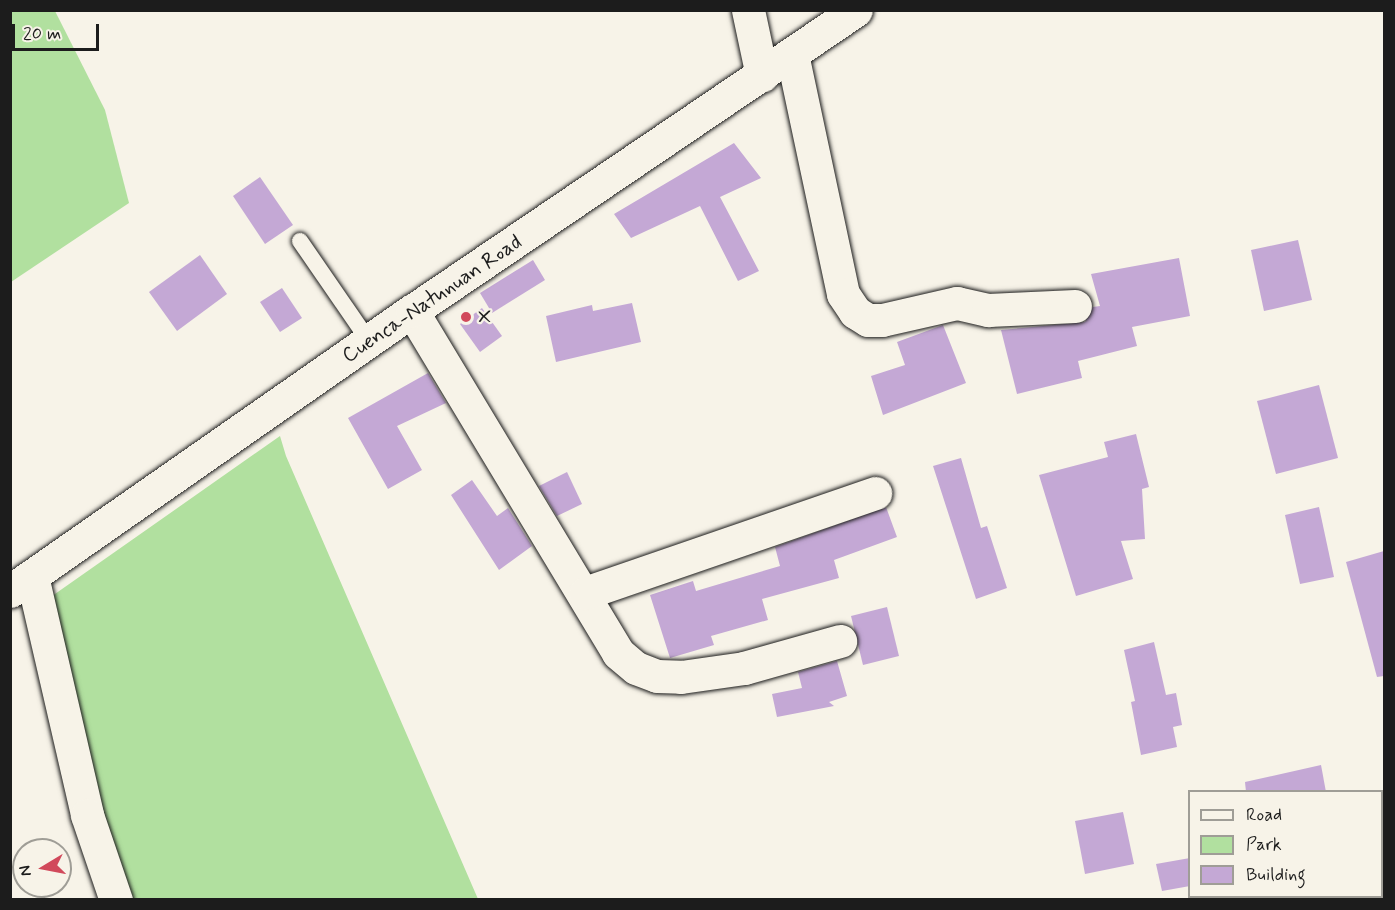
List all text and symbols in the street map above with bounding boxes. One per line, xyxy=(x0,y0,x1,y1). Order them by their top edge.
scale bar xyxy=(15,12,102,50)
text: 20 m xyxy=(23,22,61,46)
street label: Cuenca-Natunuan Road xyxy=(338,230,526,368)
place label: X xyxy=(478,304,491,330)
marker: X xyxy=(459,310,473,324)
legend xyxy=(1188,790,1383,898)
text: Road xyxy=(1246,803,1282,827)
text: Park xyxy=(1246,833,1282,857)
north arrow xyxy=(12,838,72,898)
text: Building xyxy=(1246,863,1306,887)
text: N xyxy=(14,864,37,878)

